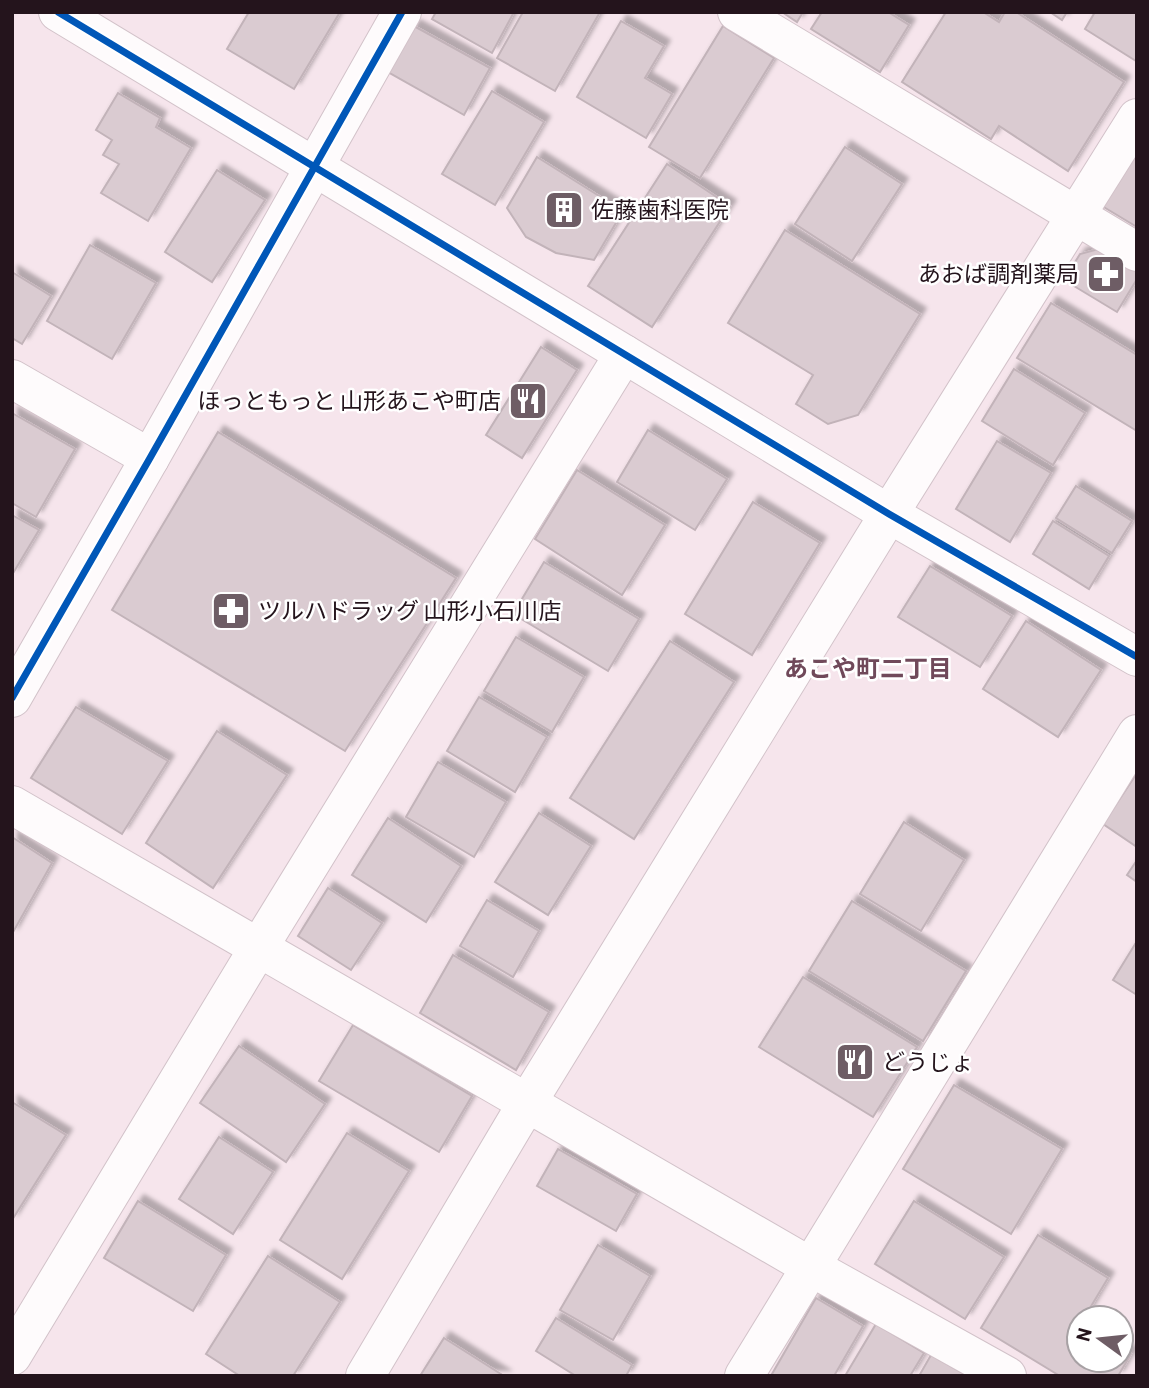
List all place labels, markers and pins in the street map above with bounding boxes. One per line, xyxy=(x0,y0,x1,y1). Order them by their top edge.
building icon: 佐藤歯科医院 xyxy=(543,189,585,231)
place label: 佐藤歯科医院 xyxy=(591,195,729,223)
pharmacy icon: あおば調剤薬局 xyxy=(1085,253,1127,295)
place label: あおば調剤薬局 xyxy=(918,259,1079,287)
restaurant icon: ほっともっと 山形あこや町店 xyxy=(507,380,549,422)
place label: ほっともっと 山形あこや町店 xyxy=(197,386,501,414)
pharmacy icon: ツルハドラッグ 山形小石川店 xyxy=(210,590,252,632)
place label: ツルハドラッグ 山形小石川店 xyxy=(258,596,562,624)
restaurant icon: どうじょ xyxy=(834,1041,876,1083)
place label: どうじょ xyxy=(882,1047,974,1075)

